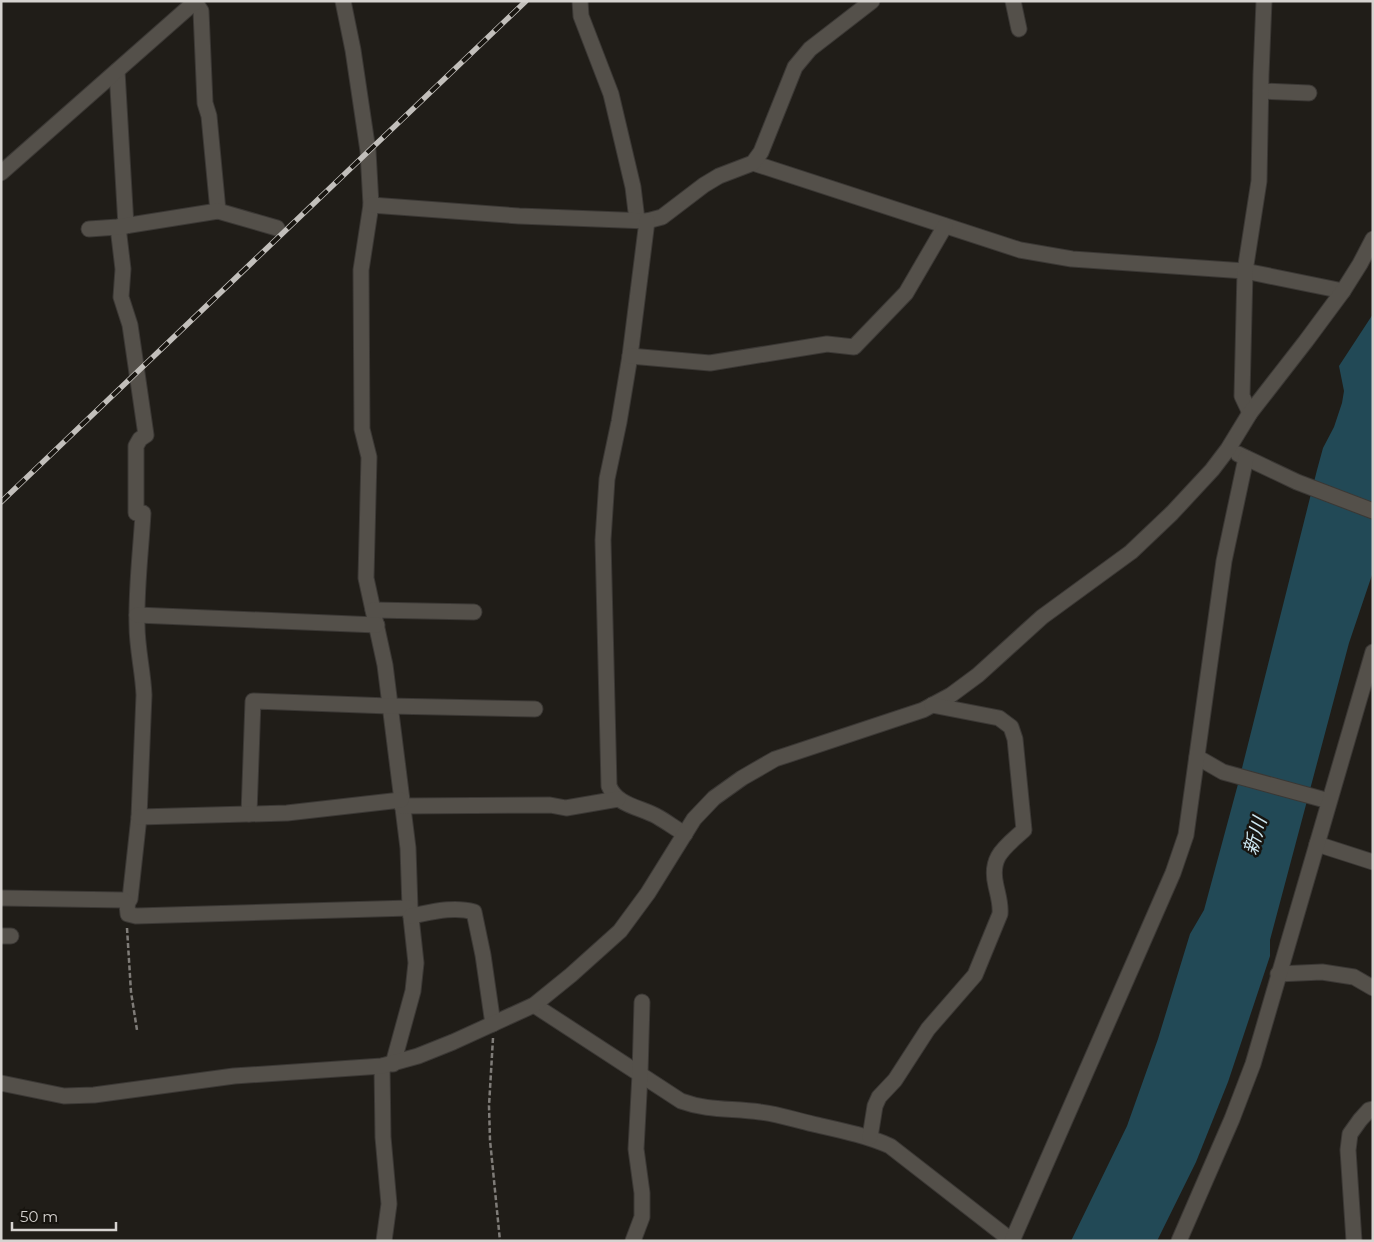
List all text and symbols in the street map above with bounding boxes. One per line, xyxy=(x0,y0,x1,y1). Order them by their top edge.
water label: 新川 xyxy=(1239,813,1272,857)
scale bar xyxy=(12,1200,116,1232)
text: 50 m xyxy=(20,1207,58,1226)

